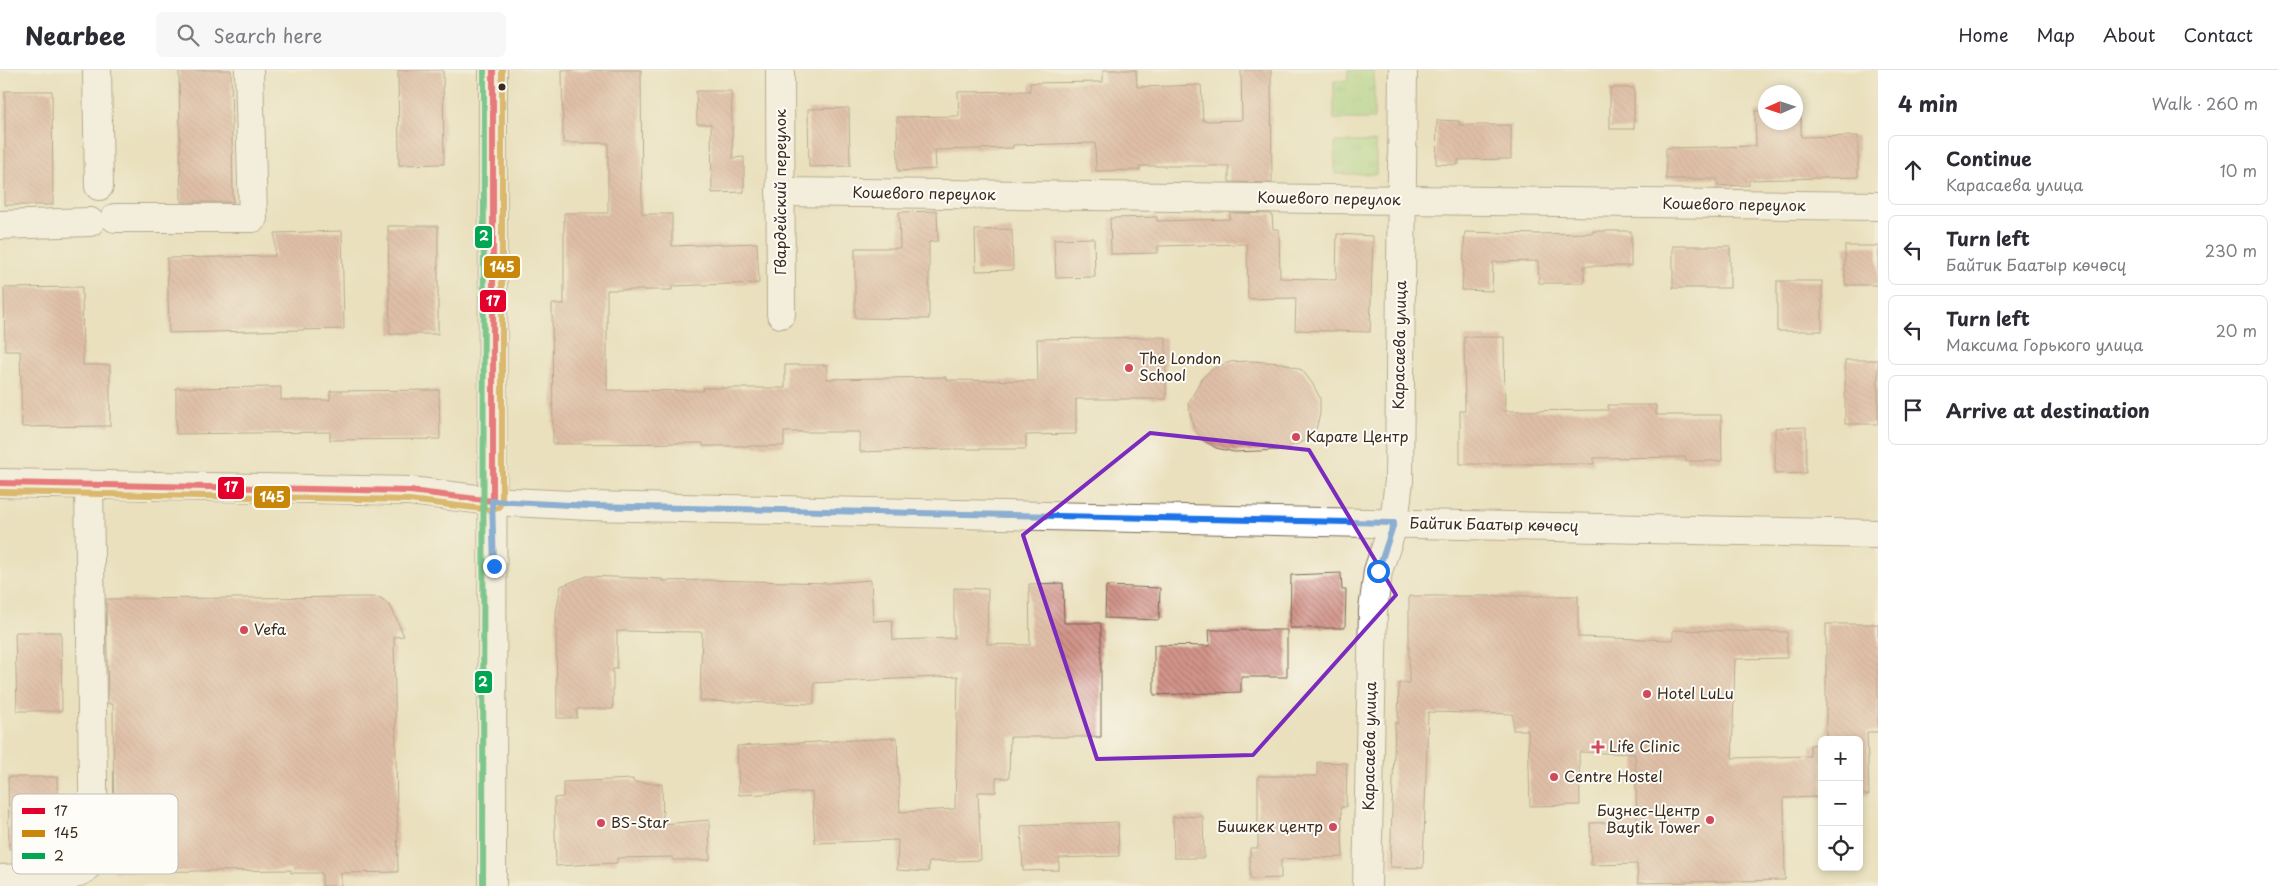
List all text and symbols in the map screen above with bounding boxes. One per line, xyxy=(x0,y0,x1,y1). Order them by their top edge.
search box xyxy=(156,12,506,57)
text: Nearbee xyxy=(25,17,126,53)
icon: search xyxy=(174,21,202,49)
text: Search here xyxy=(214,21,322,49)
text: Home xyxy=(1958,21,2008,48)
text: Map xyxy=(2036,21,2075,48)
text: About xyxy=(2103,21,2155,48)
text: Contact xyxy=(2183,21,2253,48)
unlabelled marker xyxy=(497,82,507,92)
north arrow xyxy=(1758,85,1803,130)
text: 4 min xyxy=(1898,87,1958,119)
text: Walk · 260 m xyxy=(2152,91,2258,115)
street label: Гвардейский переулок xyxy=(768,109,791,275)
text: Continue xyxy=(1946,144,2032,172)
icon: ahead xyxy=(1899,156,1927,184)
text: 10 m xyxy=(2220,158,2257,182)
text: Карасаева улица xyxy=(1946,172,2083,196)
street label: Кошевого переулок xyxy=(852,180,996,205)
street label: Кошевого переулок xyxy=(1257,185,1401,210)
street label: Кошевого переулок xyxy=(1662,191,1806,216)
text: Turn left xyxy=(1946,224,2030,252)
line badge: 2 xyxy=(474,225,493,249)
text: 2 xyxy=(479,225,489,246)
icon: left xyxy=(1899,236,1927,264)
text: 230 m xyxy=(2205,238,2257,262)
text: Байтик Баатыр көчөсү xyxy=(1946,252,2126,276)
line badge: 145 xyxy=(483,255,521,279)
text: 145 xyxy=(489,256,515,277)
street label: Карасаева улица xyxy=(1386,280,1411,410)
line badge: 17 xyxy=(479,289,507,313)
text: 17 xyxy=(486,290,501,311)
text: Turn left xyxy=(1946,304,2030,332)
icon: left xyxy=(1899,316,1927,344)
text: 20 m xyxy=(2216,318,2257,342)
text: Максима Горького улица xyxy=(1946,332,2143,356)
place label: The London School xyxy=(1139,346,1221,386)
marker: The London School xyxy=(1123,362,1135,374)
icon: arrive xyxy=(1899,396,1927,424)
text: Arrive at destination xyxy=(1946,396,2150,424)
place label: Карате Центр xyxy=(1306,424,1408,447)
marker: Карате Центр xyxy=(1290,431,1302,443)
line badge: 17 xyxy=(217,476,245,500)
text: 17 xyxy=(224,476,239,497)
line badge: 145 xyxy=(253,485,291,509)
text: 145 xyxy=(259,486,285,507)
street label: Байтик Баатыр көчөсү xyxy=(1409,511,1579,536)
route end xyxy=(483,555,506,578)
route start xyxy=(1367,560,1390,583)
place label: Vefa xyxy=(254,617,287,640)
marker: Vefa xyxy=(238,624,250,636)
line badge: 2 xyxy=(474,670,493,694)
text: 2 xyxy=(478,671,488,692)
street label: Карасаева улица xyxy=(1356,681,1381,811)
place label: Hotel LuLu xyxy=(1657,681,1734,704)
marker: Hotel LuLu xyxy=(1641,688,1653,700)
place label: Life Clinic xyxy=(1609,734,1680,757)
map controls xyxy=(1818,736,1863,871)
button: + xyxy=(1818,736,1863,781)
marker: Life Clinic xyxy=(1591,740,1605,754)
place label: Centre Hostel xyxy=(1564,764,1662,787)
marker: Centre Hostel xyxy=(1548,771,1560,783)
button: − xyxy=(1818,781,1863,826)
legend xyxy=(12,794,178,874)
place label: Бизнес-Центр Baytik Tower xyxy=(1597,798,1700,838)
text: 17 xyxy=(54,800,68,821)
place label: BS-Star xyxy=(611,810,669,833)
place label: Бишкек центр xyxy=(1217,814,1323,837)
marker: Бизнес-Центр Baytik Tower xyxy=(1704,814,1716,826)
marker: BS-Star xyxy=(595,817,607,829)
marker: Бишкек центр xyxy=(1327,821,1339,833)
text: 145 xyxy=(54,822,78,843)
button: locate xyxy=(1818,826,1863,871)
text: 2 xyxy=(54,845,64,866)

